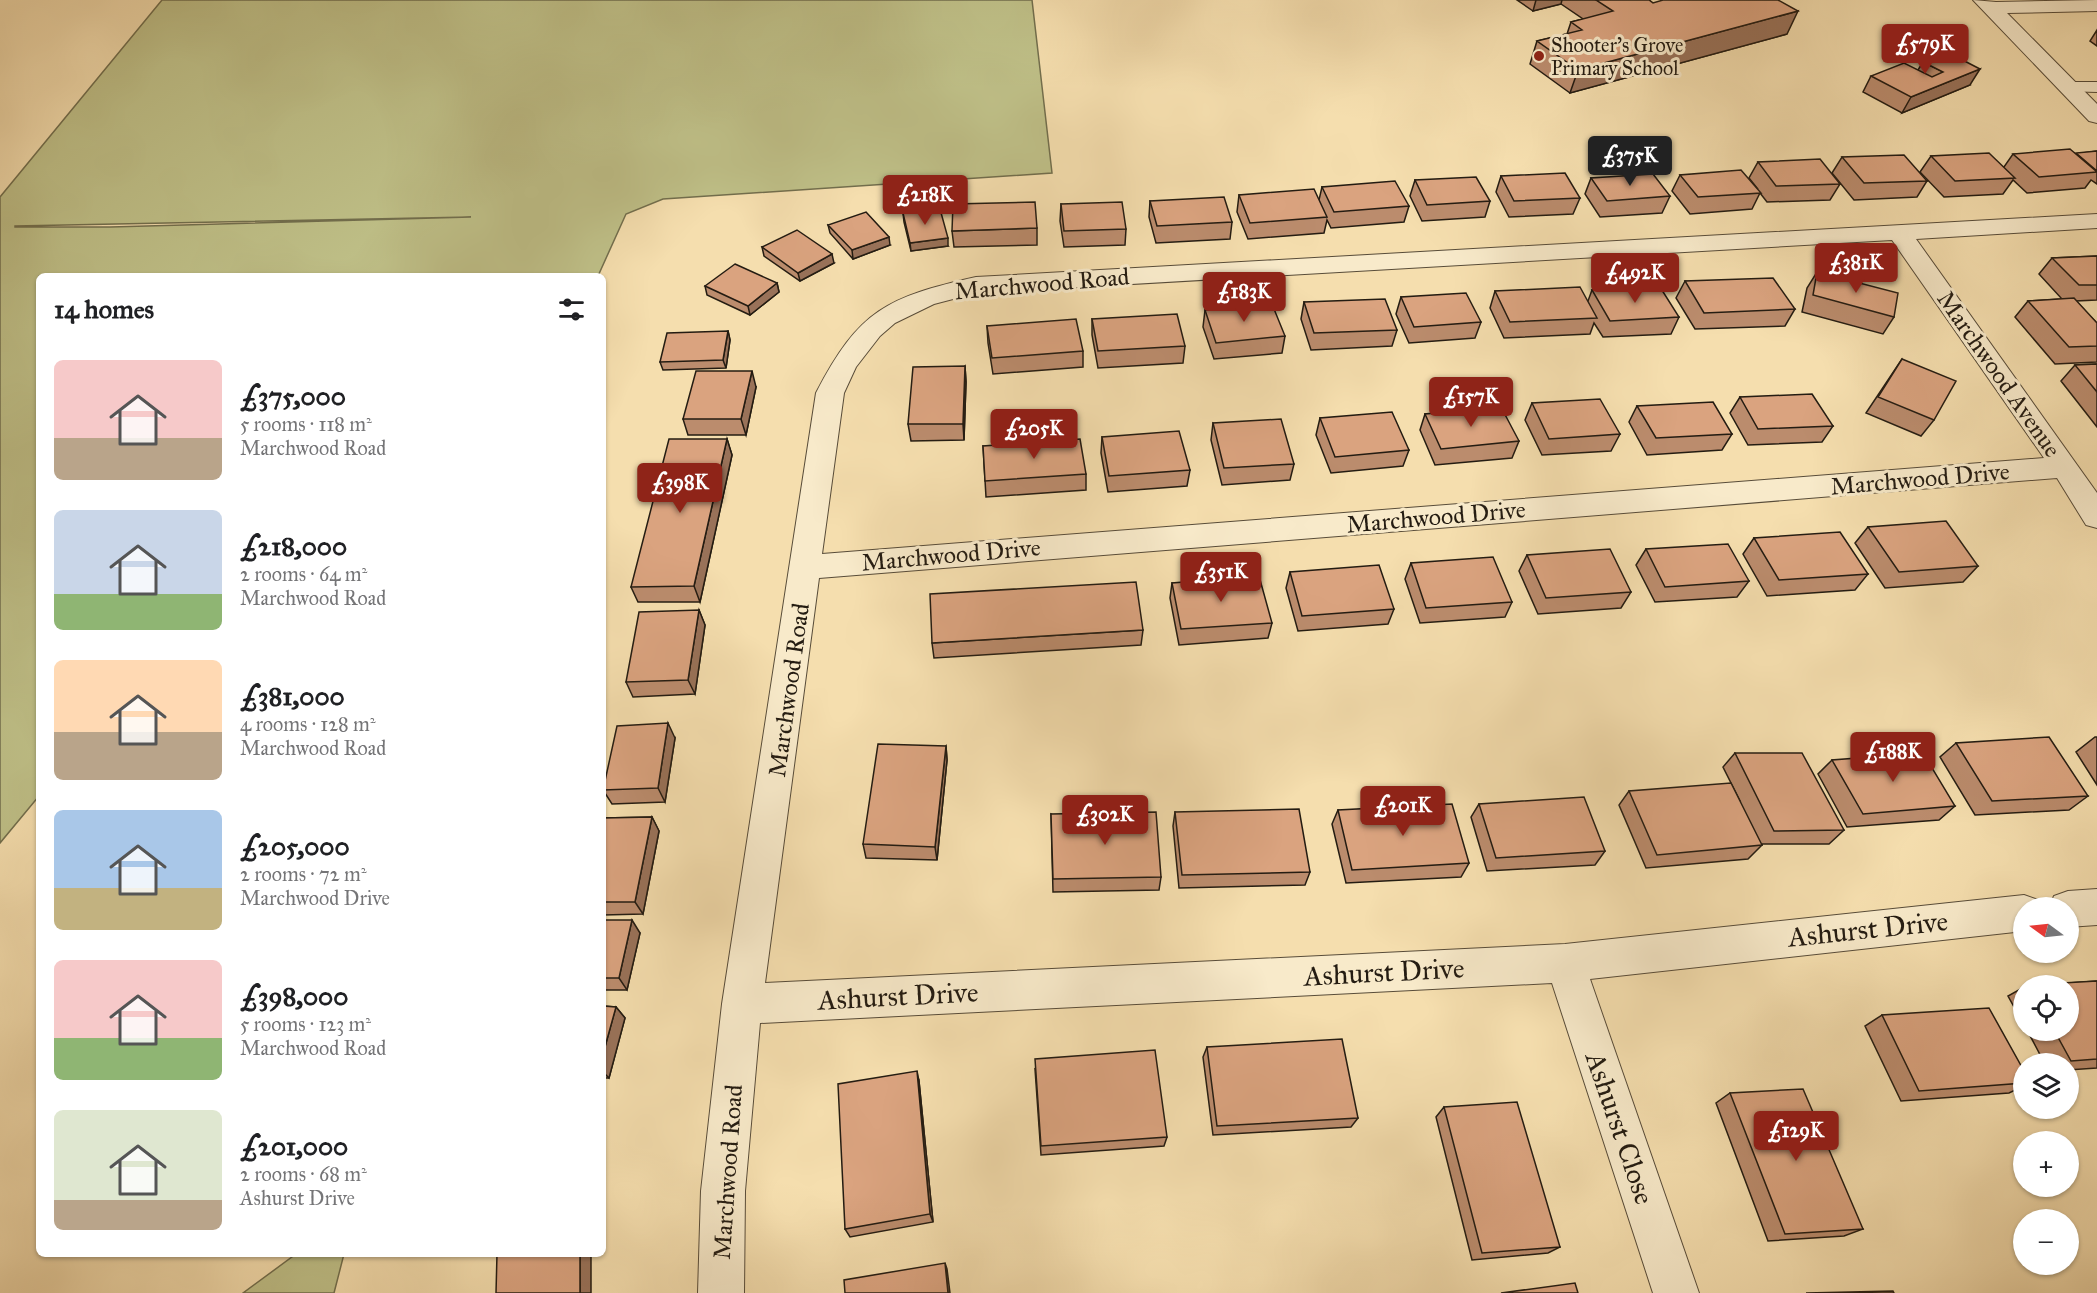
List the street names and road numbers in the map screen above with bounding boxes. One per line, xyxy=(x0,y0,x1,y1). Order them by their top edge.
street label: Marchwood Road xyxy=(953,261,1131,307)
street label: Marchwood Avenue xyxy=(1930,285,2068,463)
street label: Marchwood Drive xyxy=(1829,456,2011,502)
street label: Marchwood Drive xyxy=(1345,494,1527,540)
street label: Marchwood Drive xyxy=(860,532,1042,578)
street label: Marchwood Road xyxy=(762,601,816,779)
street label: Ashurst Drive xyxy=(1785,903,1950,955)
street label: Ashurst Drive xyxy=(1302,950,1465,994)
street label: Ashurst Drive xyxy=(816,974,979,1018)
street label: Ashurst Close xyxy=(1577,1046,1662,1209)
street label: Marchwood Road xyxy=(707,1083,749,1261)

